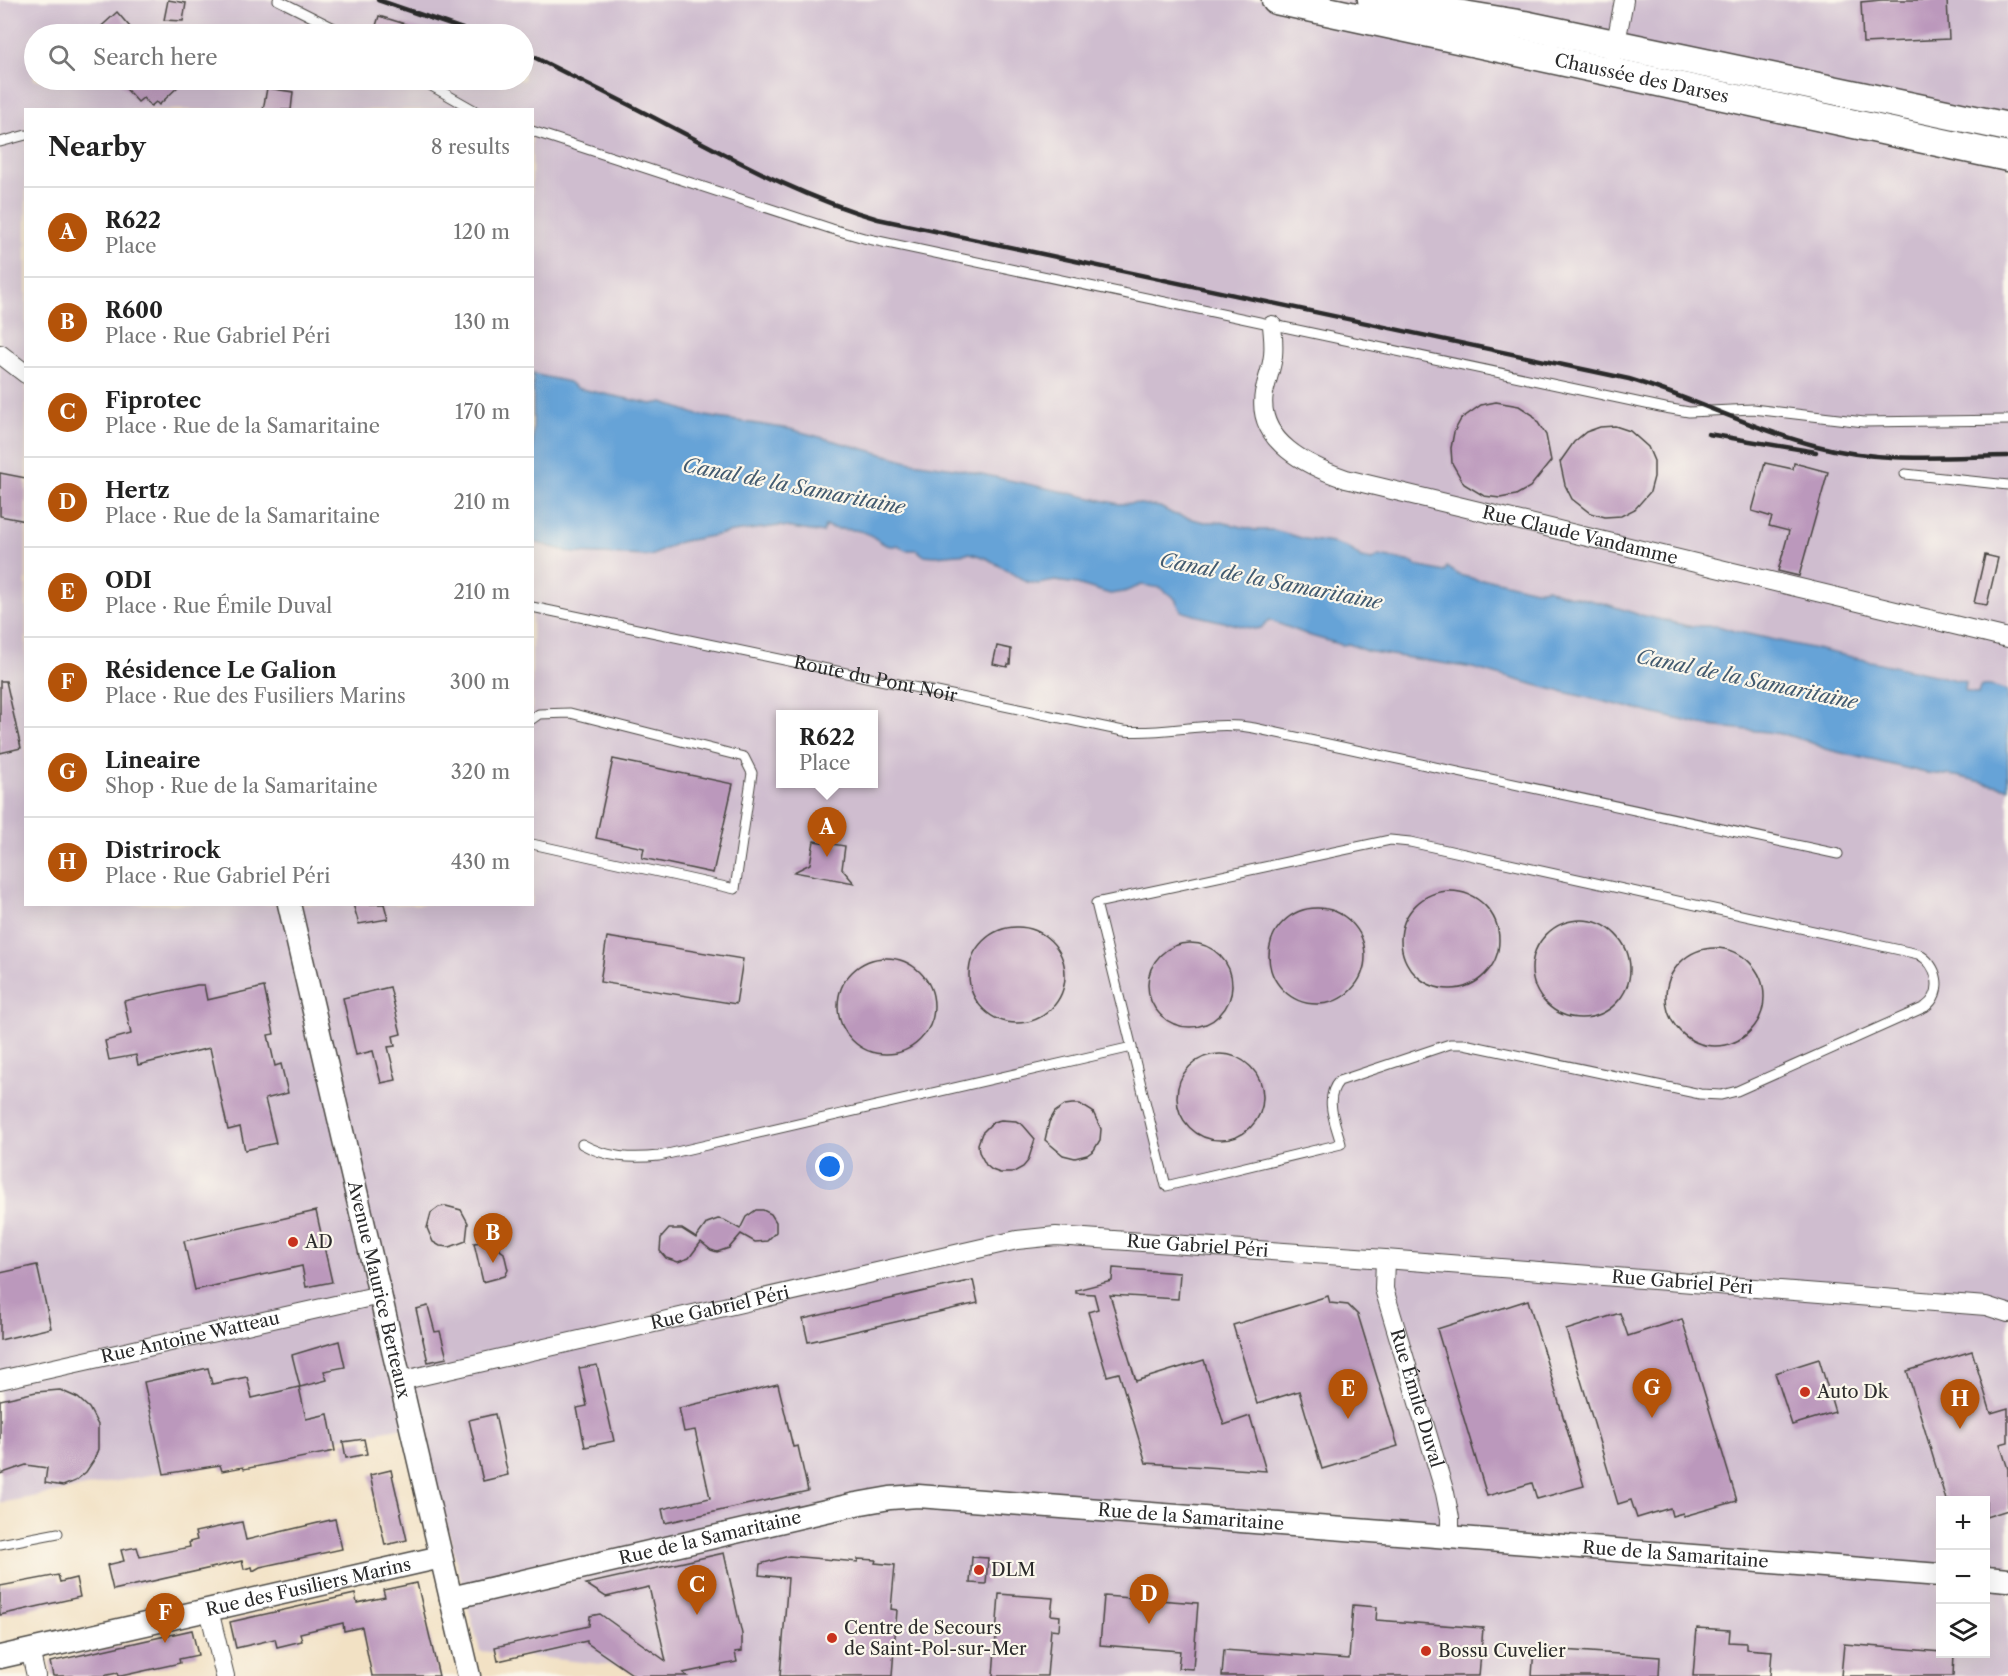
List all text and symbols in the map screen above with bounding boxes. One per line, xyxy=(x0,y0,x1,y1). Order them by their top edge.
search box xyxy=(24,24,534,90)
icon: search xyxy=(45,41,78,74)
text: Search here xyxy=(93,44,218,71)
street label: Chaussée des Darses xyxy=(1553,49,1731,108)
text: Nearby xyxy=(48,131,146,163)
text: 8 results xyxy=(431,135,510,159)
text: R622 xyxy=(105,207,161,234)
text: A xyxy=(60,220,75,244)
text: 120 m xyxy=(453,220,510,244)
text: Place xyxy=(105,234,156,258)
text: R600 xyxy=(105,297,163,324)
text: B xyxy=(60,310,75,334)
text: 130 m xyxy=(454,310,510,334)
text: Place · Rue Gabriel Péri xyxy=(105,324,330,348)
text: Fiprotec xyxy=(105,387,201,414)
text: C xyxy=(59,400,76,424)
text: 170 m xyxy=(455,400,510,424)
text: Place · Rue de la Samaritaine xyxy=(105,414,380,438)
water label: Canal de la Samaritaine xyxy=(681,453,908,520)
text: Hertz xyxy=(105,477,170,504)
text: D xyxy=(59,490,76,514)
text: 210 m xyxy=(453,490,510,514)
street label: Rue Claude Vandamme xyxy=(1480,501,1680,569)
text: Place · Rue de la Samaritaine xyxy=(105,504,380,528)
water label: Canal de la Samaritaine xyxy=(1158,548,1385,615)
text: ODI xyxy=(105,567,152,594)
text: E xyxy=(60,580,75,604)
text: 210 m xyxy=(453,580,510,604)
text: Place · Rue Émile Duval xyxy=(105,594,332,618)
water label: Canal de la Samaritaine xyxy=(1634,644,1861,714)
street label: Route du Pont Noir xyxy=(792,651,960,707)
text: Résidence Le Galion xyxy=(105,657,337,684)
text: F xyxy=(61,670,74,694)
text: 300 m xyxy=(450,670,510,694)
text: Place · Rue des Fusiliers Marins xyxy=(105,684,406,708)
popup xyxy=(776,710,878,788)
text: R622 xyxy=(799,724,855,751)
text: Lineaire xyxy=(105,747,201,774)
text: Place xyxy=(799,751,850,775)
text: G xyxy=(59,760,76,784)
text: 320 m xyxy=(451,760,510,784)
text: Shop · Rue de la Samaritaine xyxy=(105,774,378,798)
pin: A xyxy=(808,808,846,857)
text: Distrirock xyxy=(105,837,221,864)
text: H xyxy=(58,850,77,874)
text: 430 m xyxy=(451,850,510,874)
text: Place · Rue Gabriel Péri xyxy=(105,864,330,888)
your location xyxy=(815,1152,844,1181)
street label: Avenue Maurice Berteaux xyxy=(343,1178,415,1401)
pin: B xyxy=(474,1214,512,1263)
street label: Rue Gabriel Péri xyxy=(1126,1230,1270,1262)
place label: AD xyxy=(304,1231,333,1253)
marker: AD xyxy=(286,1235,300,1249)
street label: Rue Gabriel Péri xyxy=(1611,1266,1754,1299)
street label: Rue Gabriel Péri xyxy=(648,1281,792,1334)
street label: Rue Antoine Watteau xyxy=(99,1307,282,1368)
street label: Rue Émile Duval xyxy=(1386,1326,1448,1470)
pin: G xyxy=(1632,1368,1672,1418)
pin: E xyxy=(1328,1370,1368,1419)
pin: H xyxy=(1940,1380,1980,1429)
place label: Auto Dk xyxy=(1816,1381,1890,1403)
marker: Auto Dk xyxy=(1798,1385,1812,1399)
map controls xyxy=(1936,1496,1990,1658)
button: + xyxy=(1936,1496,1990,1550)
street label: Rue de la Samaritaine xyxy=(1097,1499,1285,1535)
street label: Rue de la Samaritaine xyxy=(617,1506,804,1570)
street label: Rue de la Samaritaine xyxy=(1581,1536,1769,1573)
button: − xyxy=(1936,1550,1990,1604)
street label: Rue des Fusiliers Marins xyxy=(203,1553,413,1621)
place label: DLM xyxy=(991,1559,1035,1581)
marker: DLM xyxy=(972,1563,986,1577)
pin: C xyxy=(678,1566,716,1615)
pin: D xyxy=(1130,1574,1168,1624)
pin: F xyxy=(146,1594,184,1643)
button: layers xyxy=(1936,1604,1990,1658)
place label: Centre de Secours de Saint-Pol-sur-Mer xyxy=(844,1617,1027,1660)
marker: Centre de Secours de Saint-Pol-sur-Mer xyxy=(825,1631,839,1645)
place label: Bossu Cuvelier xyxy=(1438,1640,1566,1662)
marker: Bossu Cuvelier xyxy=(1419,1644,1433,1658)

